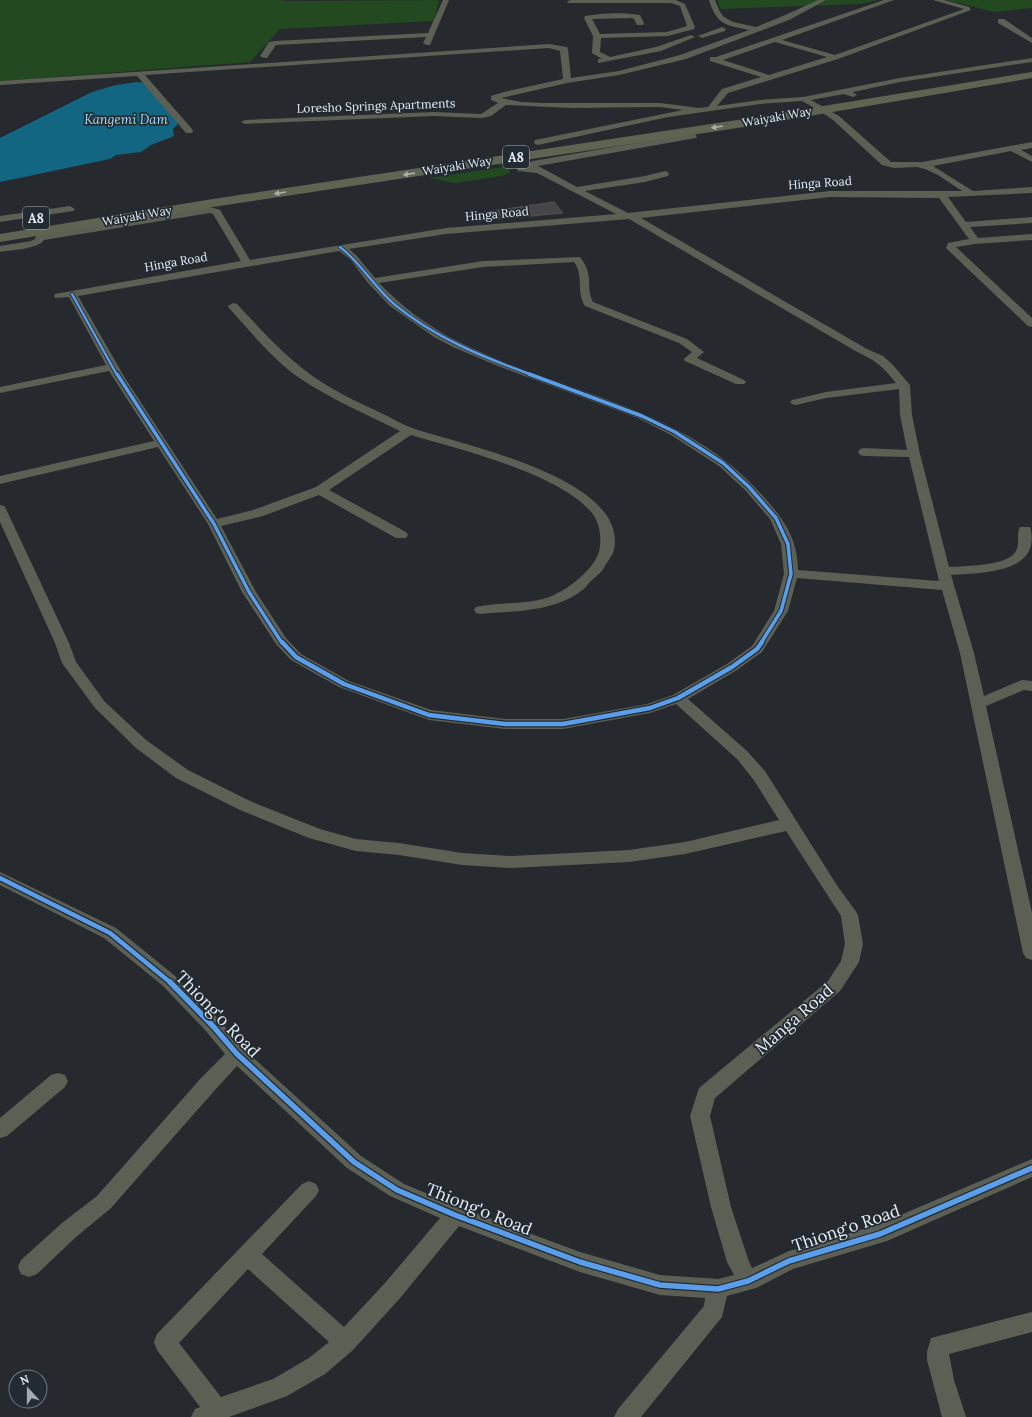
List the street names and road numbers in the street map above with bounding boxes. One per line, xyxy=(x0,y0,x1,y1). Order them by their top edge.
street label: Loresho Springs Apartments xyxy=(296,95,456,116)
street label: Waiyaki Way xyxy=(741,103,814,130)
road number: A8 xyxy=(503,146,529,168)
street label: Waiyaki Way xyxy=(421,152,493,178)
street label: Hinga Road xyxy=(788,173,852,192)
street label: Waiyaki Way xyxy=(101,202,174,229)
street label: Hinga Road xyxy=(465,203,529,224)
road number: A8 xyxy=(23,207,49,229)
street label: Hinga Road xyxy=(143,249,209,274)
street label: Thiong'o Road xyxy=(171,966,265,1062)
street label: Manga Road xyxy=(750,979,838,1059)
street label: Thiong'o Road xyxy=(423,1178,535,1240)
street label: Thiong'o Road xyxy=(789,1199,903,1257)

